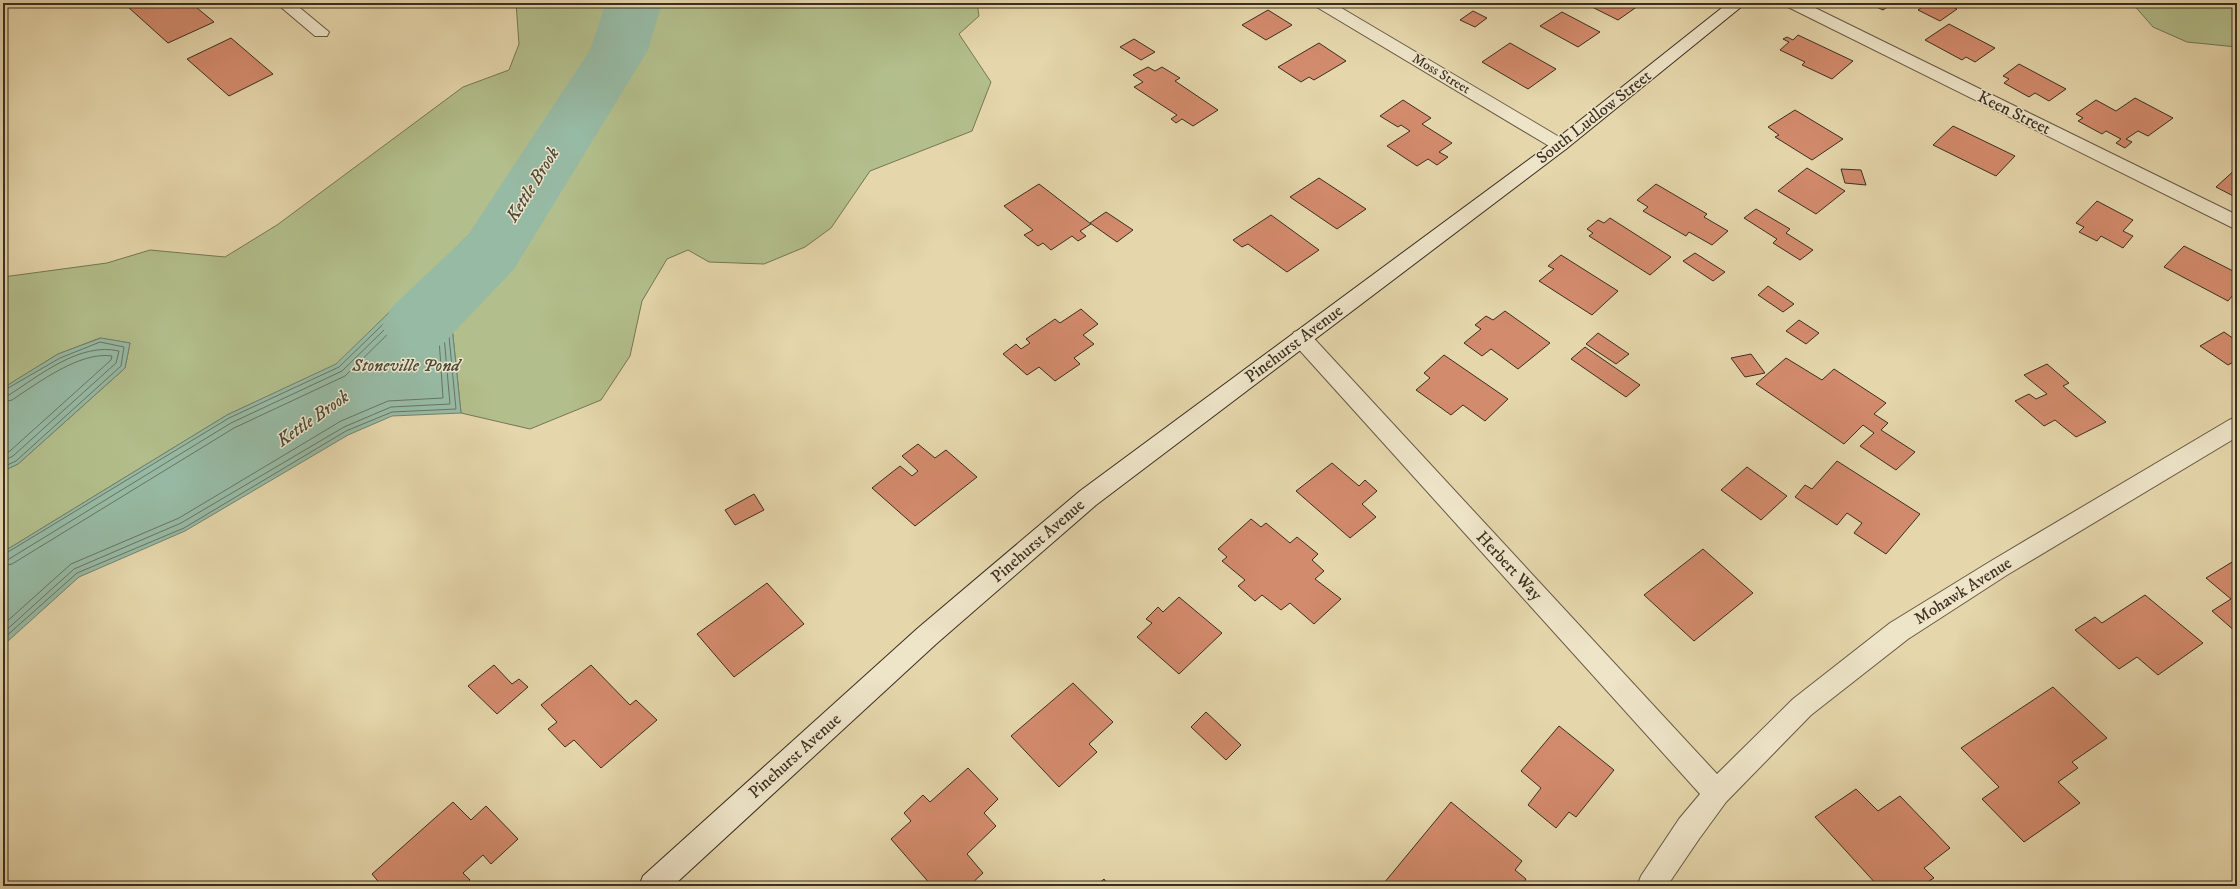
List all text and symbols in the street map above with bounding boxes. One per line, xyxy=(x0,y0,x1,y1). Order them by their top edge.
street label: Moss Street xyxy=(1409,50,1474,99)
street label: South Ludlow Street xyxy=(1532,65,1657,169)
street label: Keen Street xyxy=(1974,86,2055,140)
water label: Kettle Brook xyxy=(501,143,565,227)
street label: Pinehurst Avenue xyxy=(1241,300,1347,388)
water label: Stoneville Pond xyxy=(351,355,462,377)
water label: Kettle Brook xyxy=(272,386,354,453)
street label: Pinehurst Avenue xyxy=(987,494,1089,588)
street label: Herbert Way xyxy=(1471,526,1548,606)
street label: Mohawk Avenue xyxy=(1910,552,2016,630)
street label: Pinehurst Avenue xyxy=(744,709,846,803)

